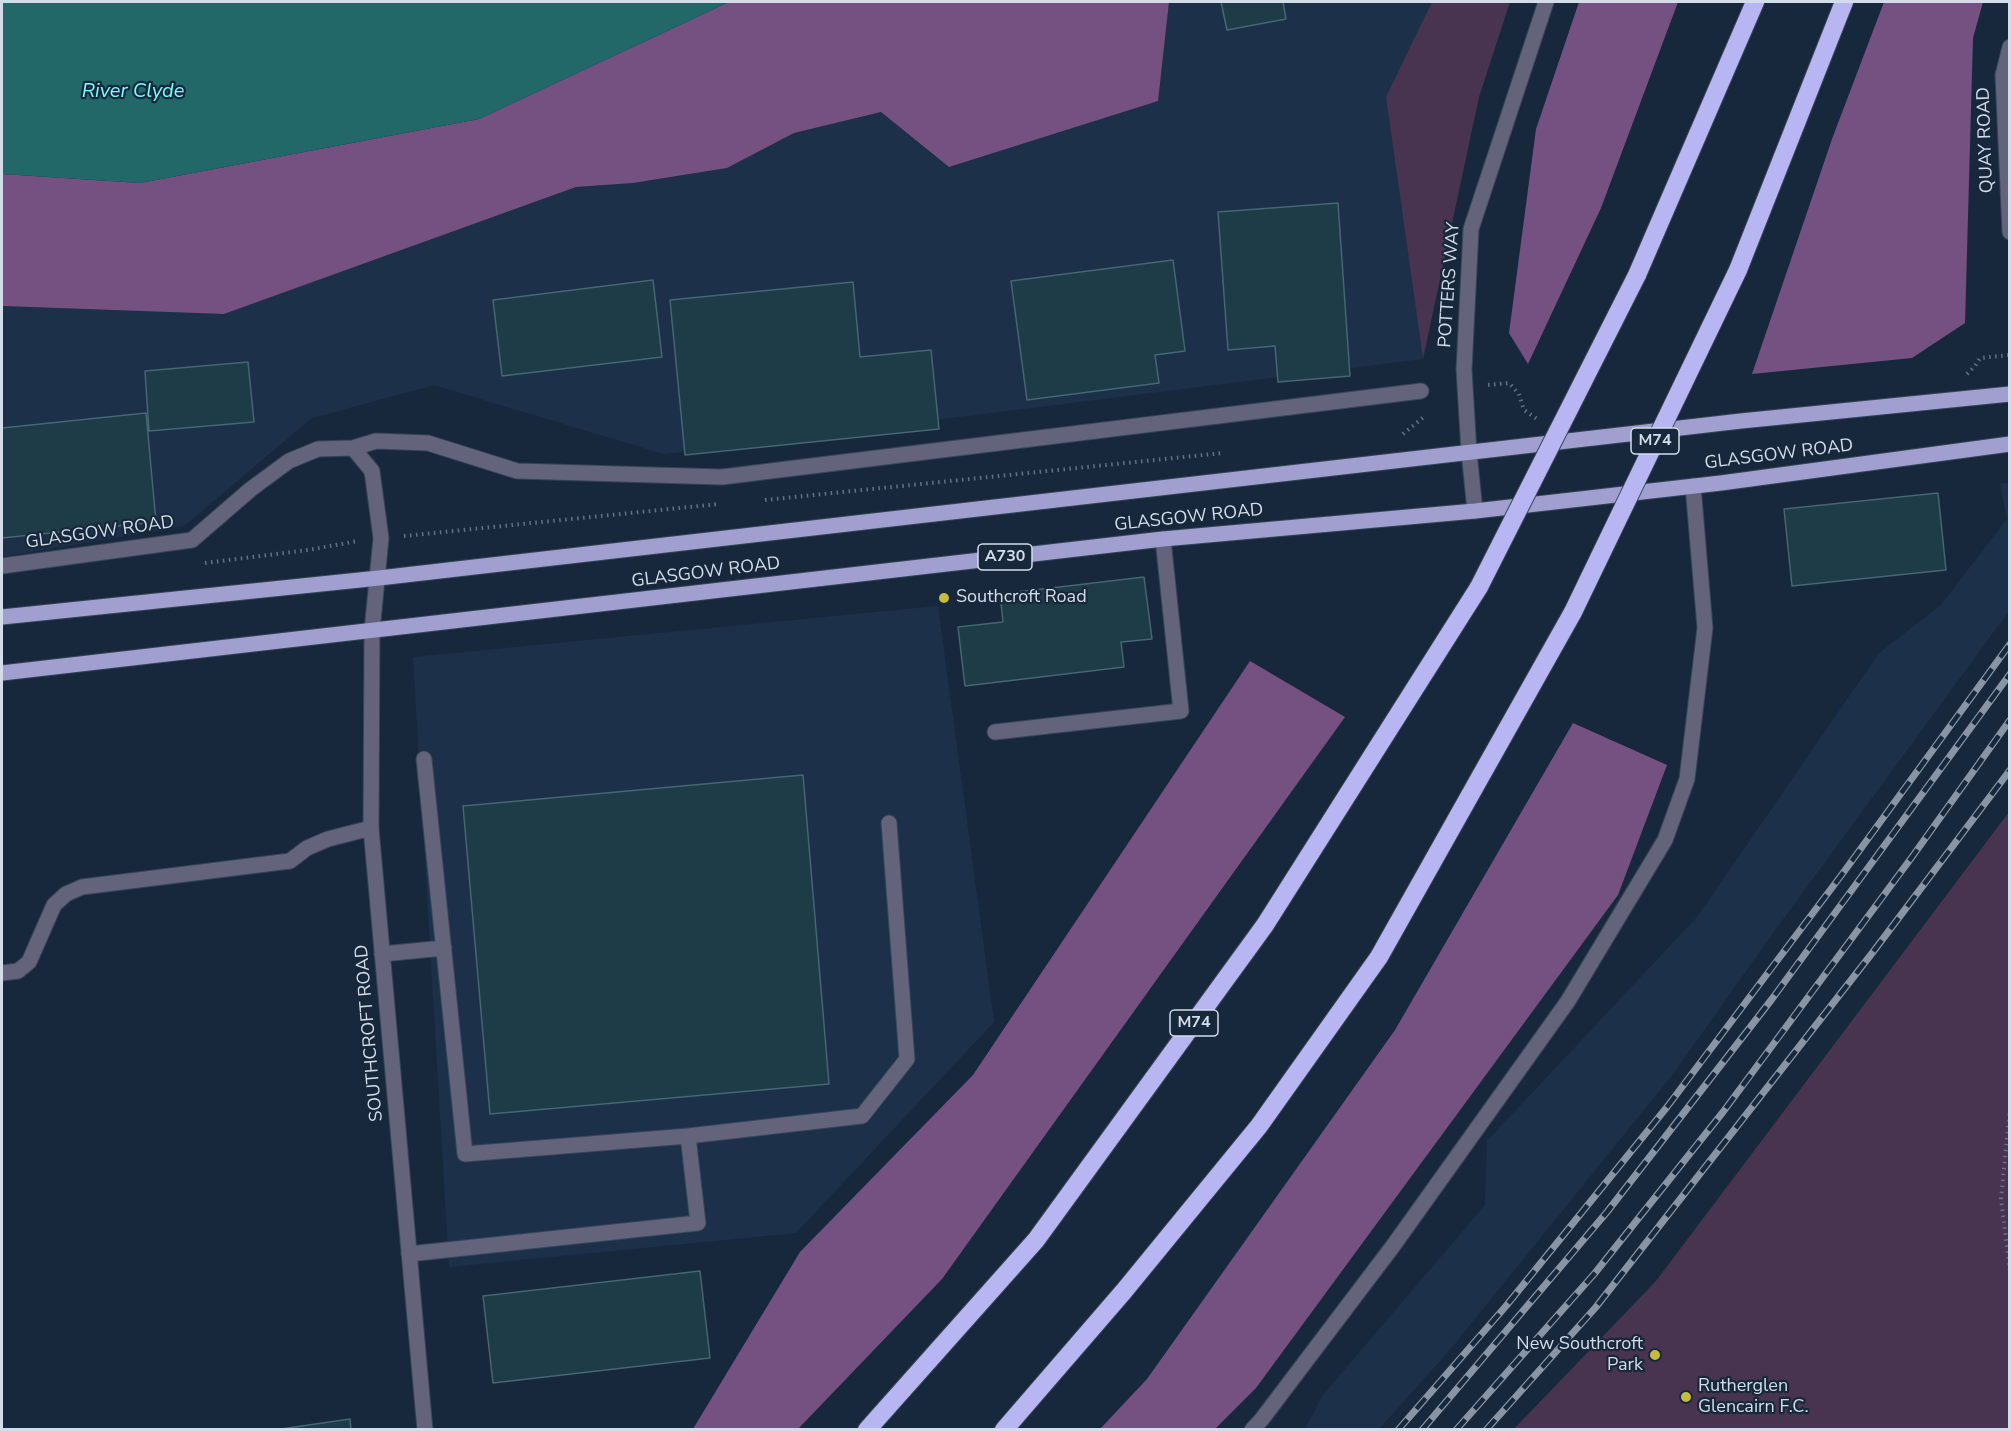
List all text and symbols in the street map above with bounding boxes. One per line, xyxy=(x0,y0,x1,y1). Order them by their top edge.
water label: River Clyde xyxy=(82,80,184,104)
street label: QUAY ROAD xyxy=(1973,87,1999,193)
street label: POTTERS WAY xyxy=(1435,221,1465,349)
road number: M74 xyxy=(1631,428,1679,454)
street label: GLASGOW ROAD xyxy=(1703,435,1855,475)
street label: GLASGOW ROAD xyxy=(1113,499,1265,537)
street label: GLASGOW ROAD xyxy=(24,512,176,554)
road number: A730 xyxy=(978,544,1032,570)
street label: GLASGOW ROAD xyxy=(630,553,782,593)
place label: Southcroft Road xyxy=(956,587,1087,609)
marker: Southcroft Road xyxy=(937,591,951,605)
street label: SOUTHCROFT ROAD xyxy=(351,944,389,1122)
road number: M74 xyxy=(1170,1010,1218,1036)
place label: New Southcroft Park xyxy=(1516,1334,1643,1376)
marker: New Southcroft Park xyxy=(1648,1348,1662,1362)
place label: Rutherglen Glencairn F.C. xyxy=(1698,1376,1809,1418)
marker: Rutherglen Glencairn F.C. xyxy=(1679,1390,1693,1404)

